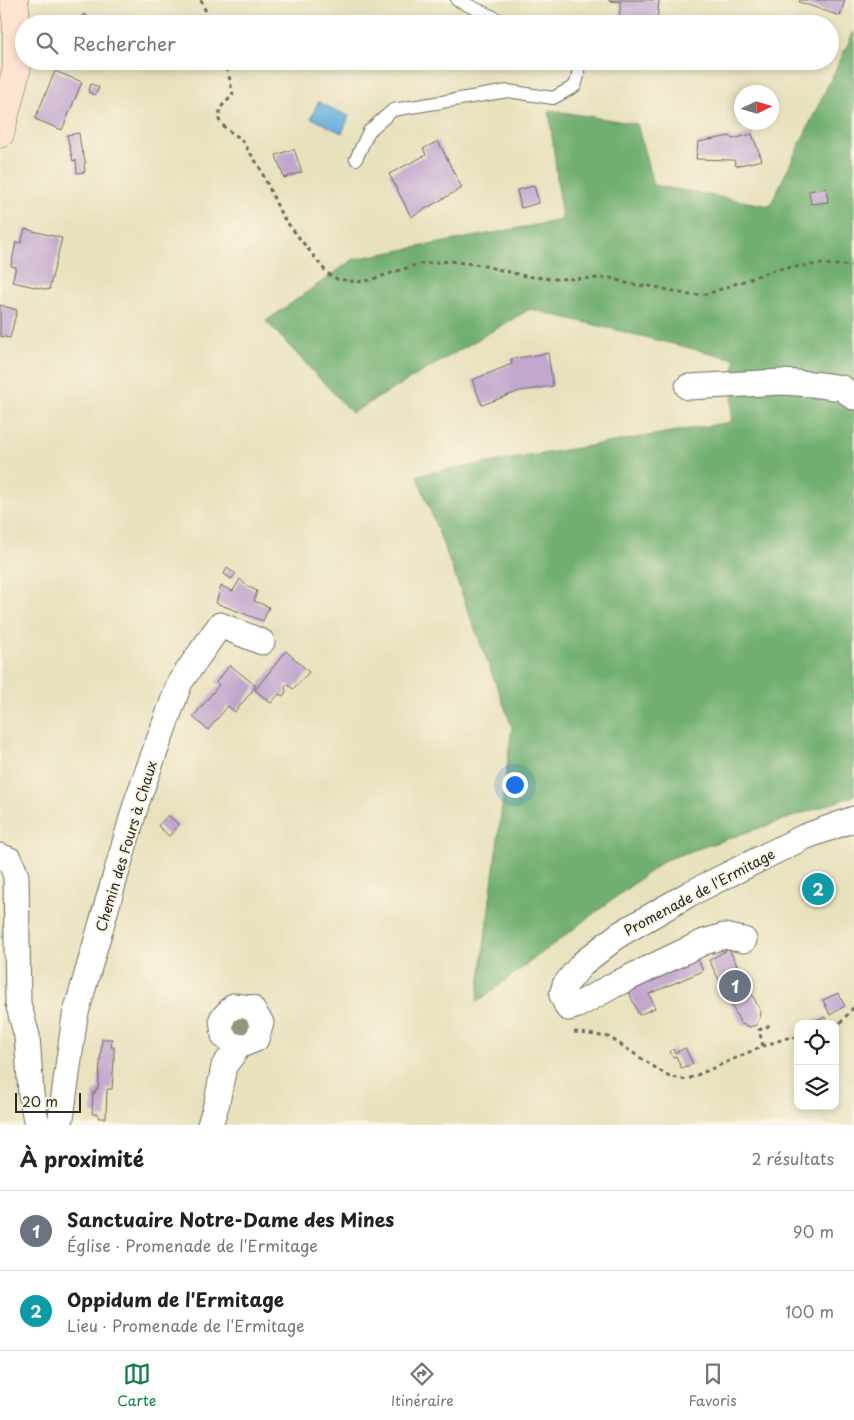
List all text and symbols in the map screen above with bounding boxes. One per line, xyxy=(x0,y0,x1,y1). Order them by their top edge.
search box xyxy=(15,15,839,70)
icon: search xyxy=(33,29,61,57)
text: Rechercher xyxy=(73,29,176,57)
north arrow xyxy=(734,85,779,130)
street label: Chemin des Fours à Chaux xyxy=(90,758,162,934)
your location xyxy=(502,772,528,798)
street label: Promenade de l'Ermitage xyxy=(620,843,778,941)
pin: 2 xyxy=(802,870,834,908)
pin: 1 xyxy=(719,967,751,1005)
map controls xyxy=(794,1020,839,1110)
button: locate xyxy=(794,1020,839,1065)
button: layers xyxy=(794,1065,839,1110)
scale bar xyxy=(15,1090,81,1113)
text: 20 m xyxy=(22,1091,58,1112)
text: À proximité xyxy=(20,1142,144,1174)
text: 2 résultats xyxy=(751,1146,834,1170)
text: Sanctuaire Notre-Dame des Mines xyxy=(67,1205,394,1233)
text: 1 xyxy=(32,1219,40,1243)
text: 90 m xyxy=(793,1219,834,1243)
text: Église · Promenade de l'Ermitage xyxy=(67,1233,318,1257)
text: Oppidum de l'Ermitage xyxy=(67,1285,284,1313)
text: 2 xyxy=(30,1299,42,1323)
text: 100 m xyxy=(785,1299,834,1323)
text: Lieu · Promenade de l'Ermitage xyxy=(67,1313,305,1337)
tab: Carte xyxy=(117,1360,156,1411)
tab: Itinéraire xyxy=(391,1360,454,1411)
tab: Favoris xyxy=(689,1360,737,1411)

